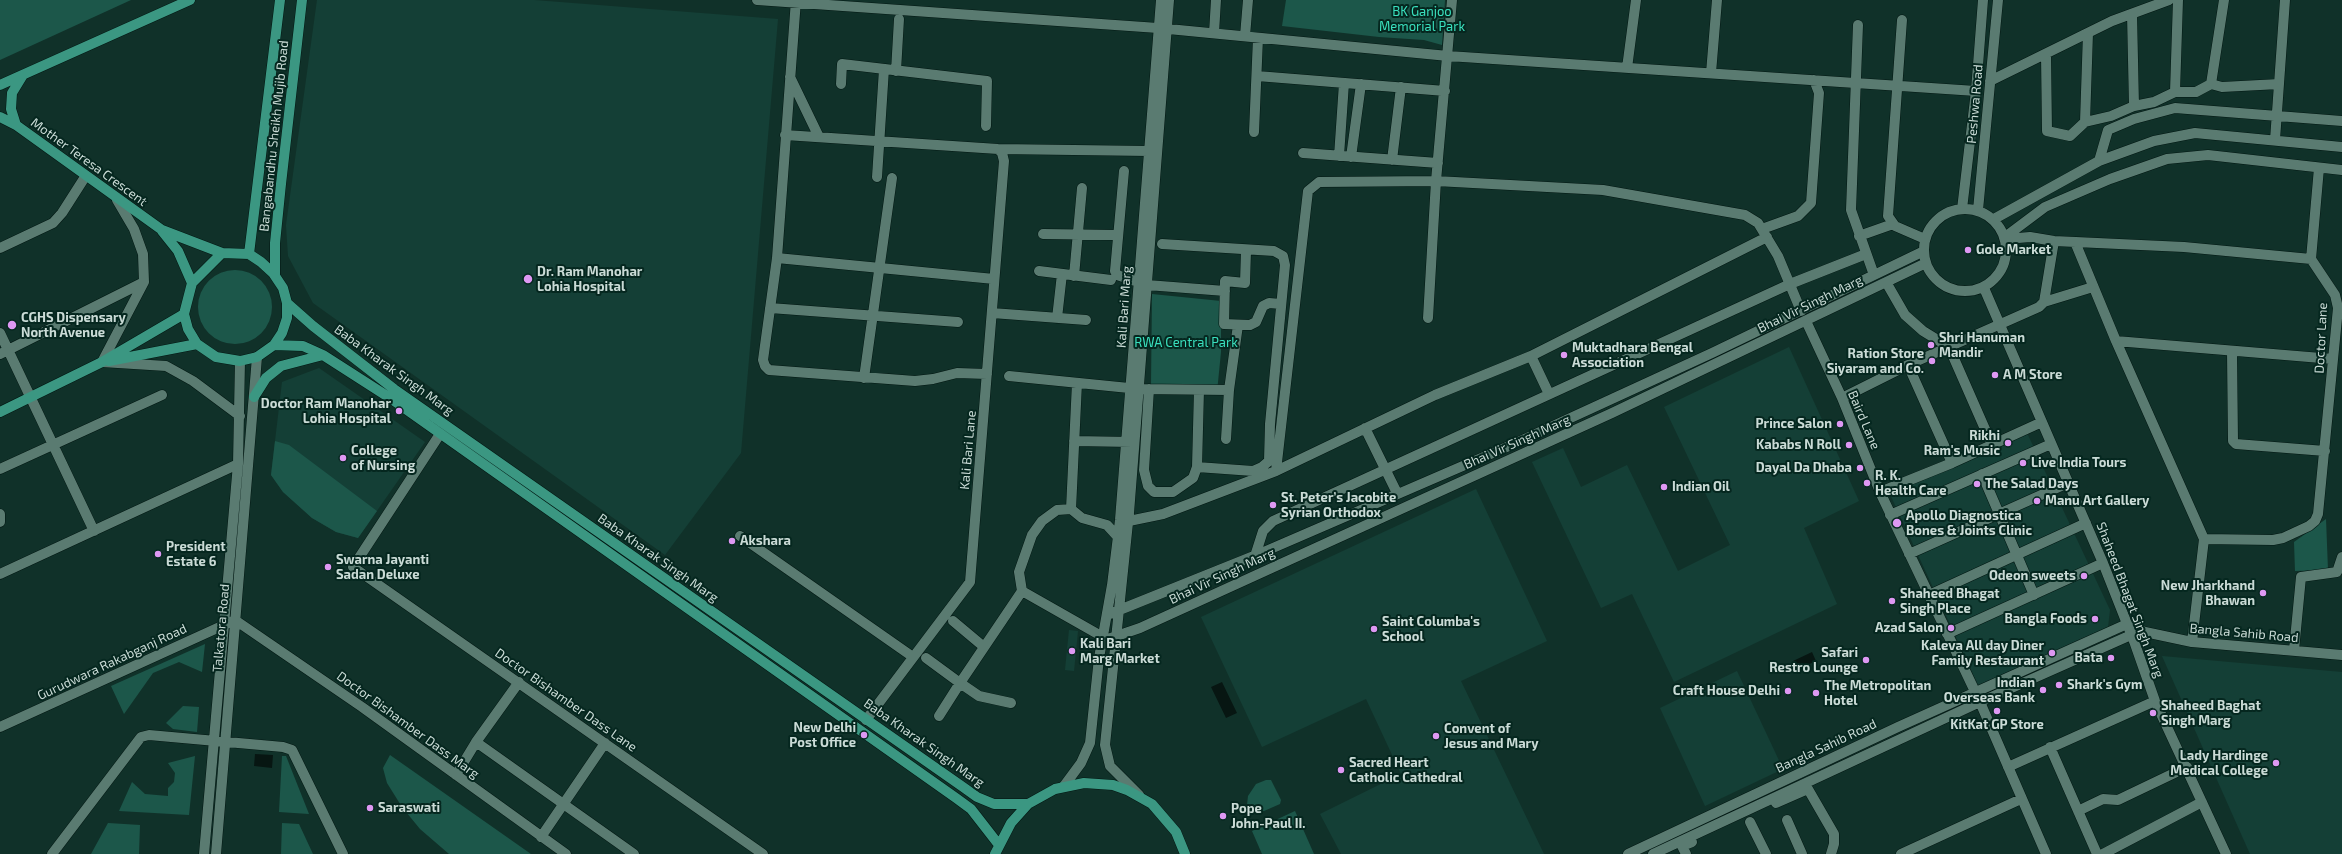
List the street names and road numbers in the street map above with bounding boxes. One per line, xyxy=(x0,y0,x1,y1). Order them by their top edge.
street label: Bangabandhu Sheikh Mujib Road xyxy=(256,40,292,232)
street label: Peshwa Road xyxy=(1964,64,1986,144)
street label: Mother Teresa Crescent xyxy=(28,115,150,209)
street label: Kali Bari Marg xyxy=(1113,265,1135,349)
street label: Bhai Vir Singh Marg xyxy=(1755,272,1865,336)
street label: Doctor Lane xyxy=(2311,302,2331,374)
street label: Baba Kharak Singh Marg xyxy=(331,321,457,419)
street label: Baird Lane xyxy=(1845,388,1883,452)
street label: Kali Bari Lane xyxy=(957,410,979,490)
street label: Bhai Vir Singh Marg xyxy=(1461,412,1573,472)
street label: Baba Kharak Singh Marg xyxy=(595,510,721,606)
street label: Shaheed Bhagat Singh Marg xyxy=(2093,520,2167,680)
street label: Bhai Vir Singh Marg xyxy=(1167,545,1277,607)
street label: Talkatora Road xyxy=(209,583,233,673)
street label: Gurudwara Rakabganj Road xyxy=(35,620,189,704)
street label: Bangla Sahib Road xyxy=(2189,620,2299,646)
street label: Doctor Bishamber Dass Lane xyxy=(492,645,640,755)
street label: Doctor Bishamber Dass Marg xyxy=(334,668,482,782)
street label: Baba Kharak Singh Marg xyxy=(861,695,987,791)
street label: Bangla Sahib Road xyxy=(1773,716,1879,776)

